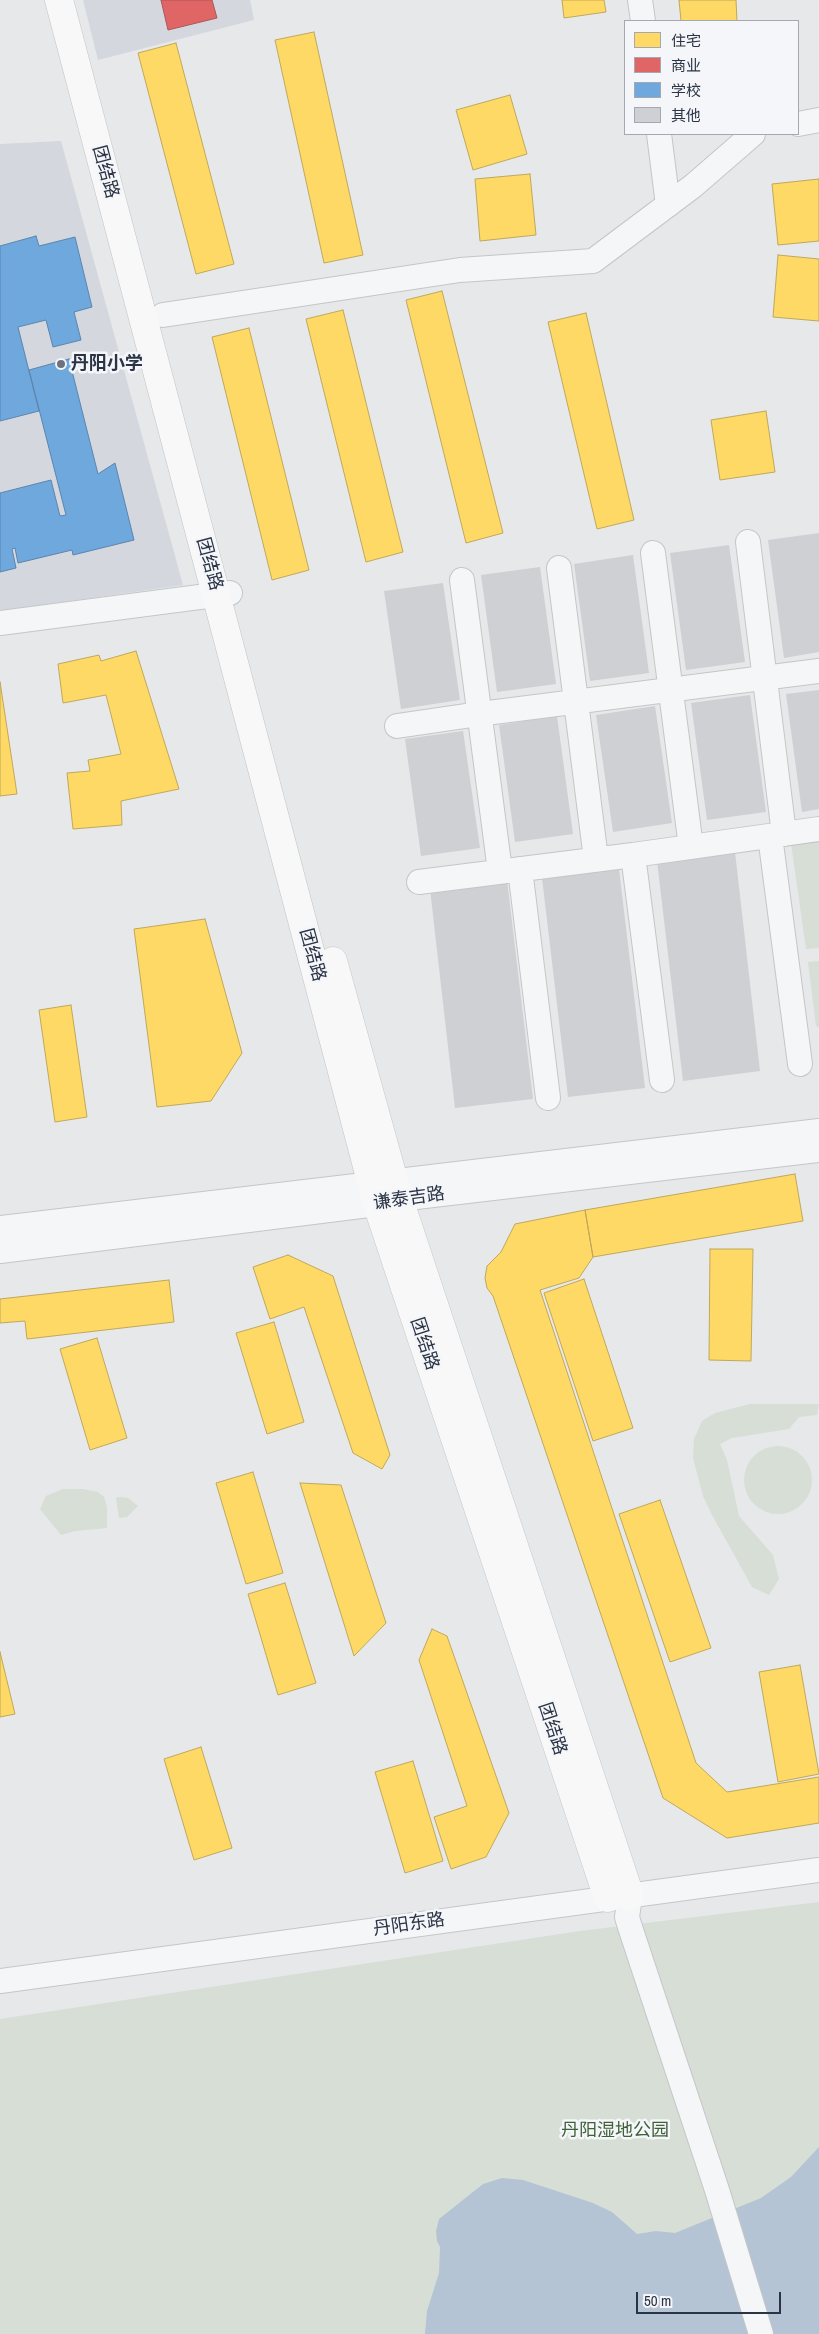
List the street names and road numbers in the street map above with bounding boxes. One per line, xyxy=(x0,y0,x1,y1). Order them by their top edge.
street label: 团结路 xyxy=(88,143,122,201)
street label: 团结路 xyxy=(192,535,226,593)
street label: 团结路 xyxy=(295,926,329,984)
street label: 谦泰吉路 xyxy=(372,1183,446,1215)
street label: 团结路 xyxy=(405,1315,443,1373)
street label: 团结路 xyxy=(533,1700,571,1758)
street label: 丹阳东路 xyxy=(372,1909,446,1941)

